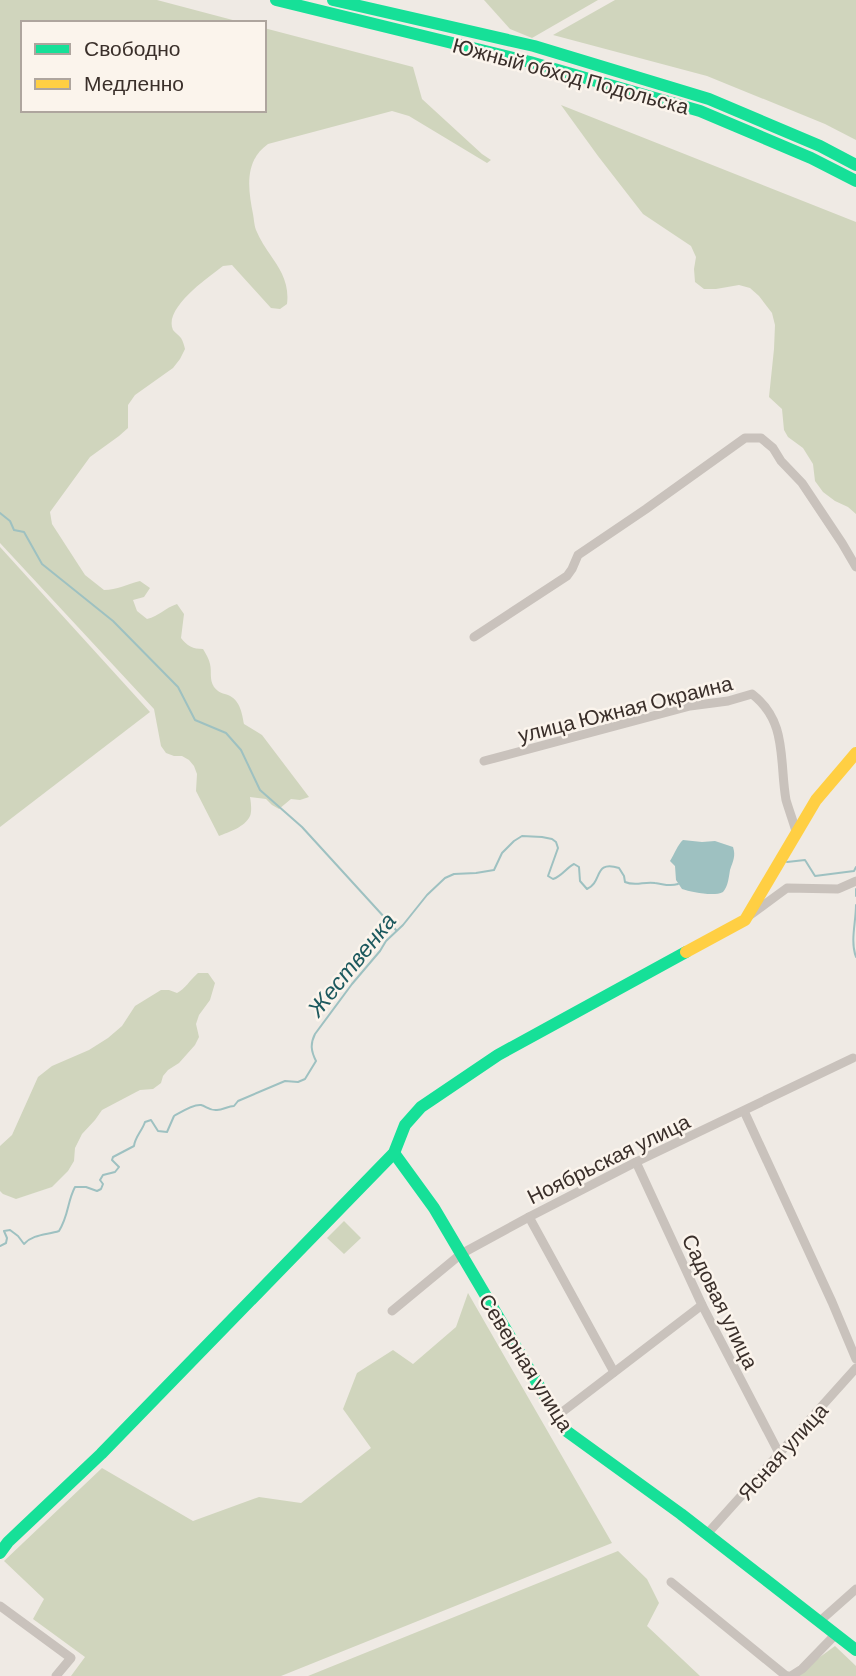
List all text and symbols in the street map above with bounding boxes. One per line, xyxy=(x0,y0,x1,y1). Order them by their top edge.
legend xyxy=(21,21,266,112)
street label: Южный обход Подольска xyxy=(450,31,692,119)
text: Свободно xyxy=(84,35,181,60)
text: Медленно xyxy=(84,70,184,95)
street label: улица Южная Окраина xyxy=(515,669,735,747)
water label: Жественка xyxy=(300,907,401,1022)
street label: Ноябрьская улица xyxy=(523,1108,694,1208)
street label: Садовая улица xyxy=(678,1229,765,1373)
street label: Северная улица xyxy=(475,1289,580,1436)
street label: Ясная улица xyxy=(732,1397,832,1505)

